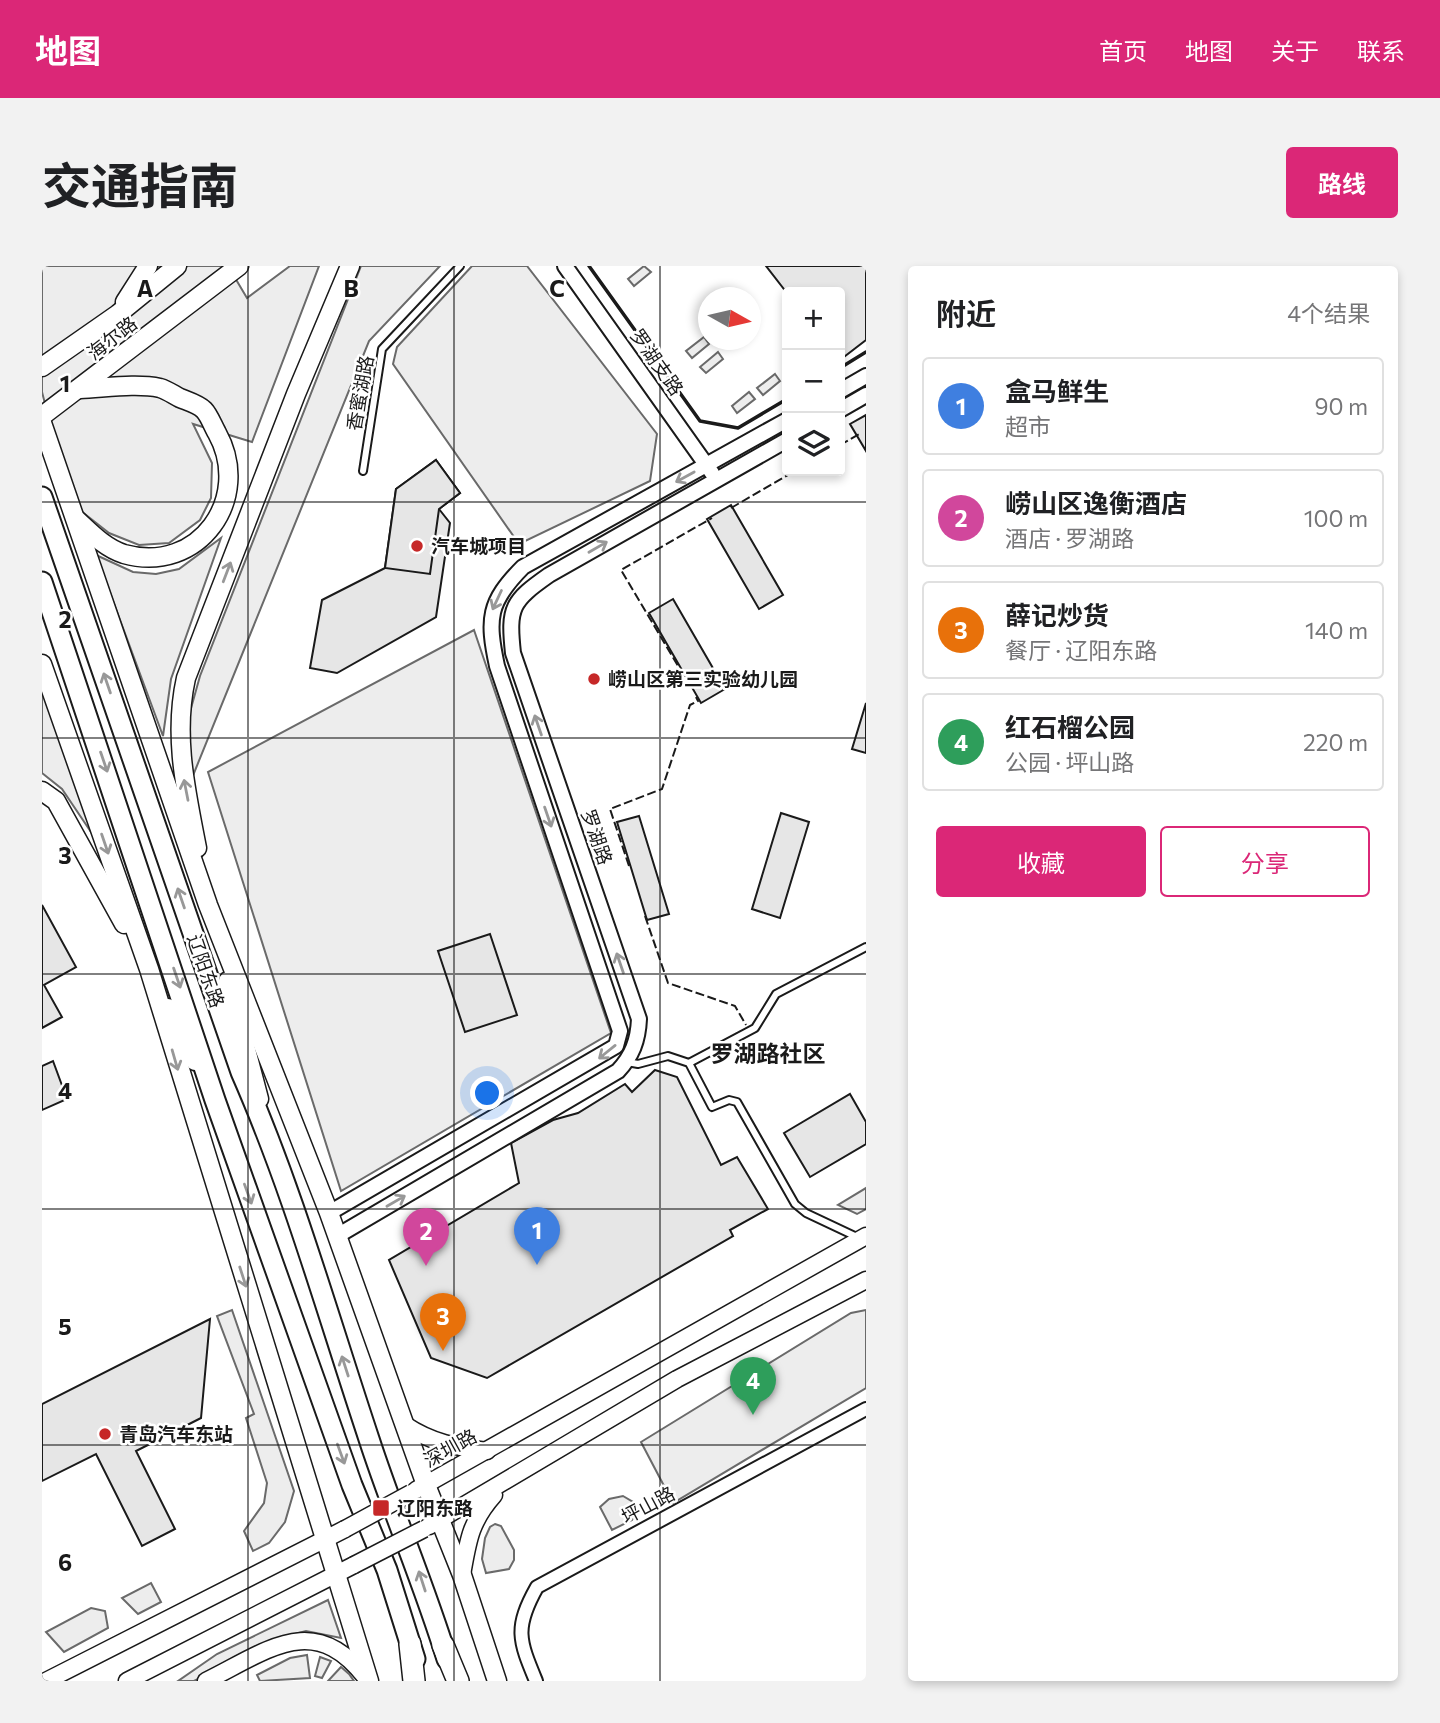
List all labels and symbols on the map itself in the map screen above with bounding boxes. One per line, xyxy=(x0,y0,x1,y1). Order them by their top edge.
text: A xyxy=(137,274,154,302)
text: B xyxy=(343,274,359,302)
text: C xyxy=(549,274,565,302)
north arrow xyxy=(698,287,761,350)
street label: 海尔路 xyxy=(82,311,141,364)
street label: 罗湖支路 xyxy=(626,324,689,399)
street label: 香蜜湖路 xyxy=(342,353,377,432)
text: 1 xyxy=(60,369,70,397)
one-way arrow xyxy=(675,471,696,484)
place label: 汽车城项目 xyxy=(431,534,526,557)
marker: 汽车城项目 xyxy=(409,538,425,554)
one-way arrow xyxy=(587,540,608,553)
one-way arrow xyxy=(222,561,235,583)
one-way arrow xyxy=(490,589,504,610)
text: 2 xyxy=(58,605,72,633)
place label: 崂山区第三实验幼儿园 xyxy=(608,667,798,690)
marker: 崂山区第三实验幼儿园 xyxy=(586,671,602,687)
one-way arrow xyxy=(100,672,112,694)
one-way arrow xyxy=(531,714,543,736)
one-way arrow xyxy=(99,751,111,773)
one-way arrow xyxy=(179,779,192,802)
one-way arrow xyxy=(543,805,555,827)
street label: 罗湖路 xyxy=(577,806,618,868)
one-way arrow xyxy=(100,832,112,854)
text: 3 xyxy=(58,841,72,869)
one-way arrow xyxy=(174,887,186,909)
street label: 辽阳东路 xyxy=(183,931,230,1011)
one-way arrow xyxy=(613,953,625,975)
one-way arrow xyxy=(171,967,184,989)
district label: 罗湖路社区 xyxy=(711,1039,826,1067)
one-way arrow xyxy=(599,1044,617,1059)
one-way arrow xyxy=(170,1049,183,1071)
text: 4 xyxy=(58,1076,72,1104)
your location xyxy=(470,1076,504,1110)
one-way arrow xyxy=(243,1182,256,1204)
one-way arrow xyxy=(385,1194,405,1208)
pin: 1 xyxy=(514,1207,560,1265)
pin: 2 xyxy=(403,1208,449,1266)
one-way arrow xyxy=(238,1266,251,1288)
pin: 3 xyxy=(420,1293,466,1351)
text: 5 xyxy=(58,1312,72,1340)
one-way arrow xyxy=(338,1356,350,1378)
pin: 4 xyxy=(730,1357,776,1415)
place label: 青岛汽车东站 xyxy=(119,1422,233,1445)
street label: 深圳路 xyxy=(419,1424,480,1471)
marker: 青岛汽车东站 xyxy=(97,1426,113,1442)
one-way arrow xyxy=(336,1443,348,1465)
street label: 坪山路 xyxy=(617,1481,678,1528)
place label: 辽阳东路 xyxy=(397,1496,473,1519)
marker: 辽阳东路 xyxy=(371,1498,391,1518)
text: 6 xyxy=(58,1548,72,1576)
one-way arrow xyxy=(414,1570,427,1592)

